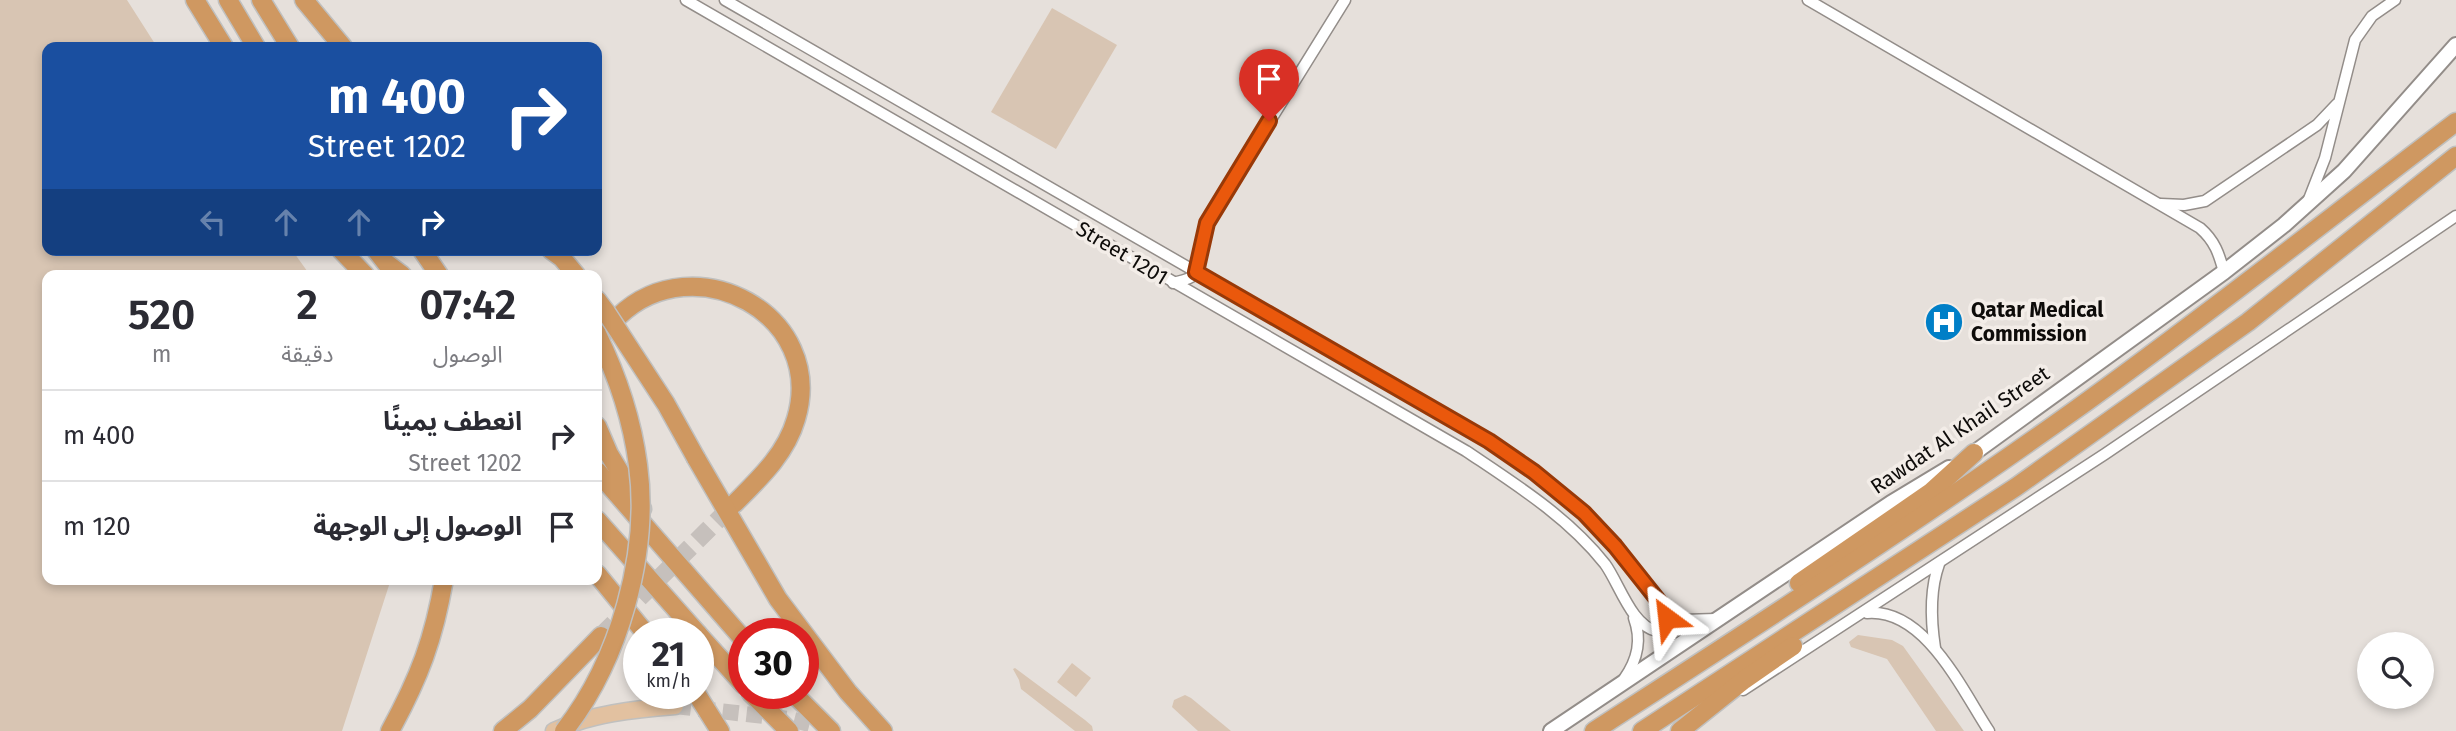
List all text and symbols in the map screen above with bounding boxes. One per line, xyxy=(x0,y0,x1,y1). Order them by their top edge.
pin xyxy=(1239,49,1299,121)
icon: arrive xyxy=(1250,60,1288,98)
text: 400 m xyxy=(328,67,466,126)
icon: right xyxy=(490,70,581,161)
text: Street 1202 xyxy=(308,127,466,165)
icon: left xyxy=(194,203,232,241)
icon: ahead xyxy=(267,203,305,241)
icon: ahead xyxy=(340,203,378,241)
icon: right xyxy=(413,203,451,241)
street label: Street 1201 xyxy=(1071,216,1173,290)
text: 2 xyxy=(297,280,318,330)
text: 07:42 xyxy=(419,280,516,330)
text: 520 xyxy=(128,290,195,340)
place label: Qatar Medical Commission xyxy=(1971,297,2104,347)
hospital icon: Qatar Medical Commission xyxy=(1923,301,1965,343)
text: m xyxy=(152,340,171,368)
text: دقيقة xyxy=(281,340,334,368)
text: الوصول xyxy=(433,340,503,368)
street label: Rawdat Al Khail Street xyxy=(1865,360,2055,500)
text: انعطف يمينًا xyxy=(383,406,522,437)
icon: right xyxy=(543,417,581,455)
text: 400 m xyxy=(63,420,135,451)
text: Street 1202 xyxy=(408,449,522,477)
icon: arrive xyxy=(543,508,581,546)
text: 120 m xyxy=(63,511,131,542)
text: الوصول إلى الوجهة xyxy=(313,511,522,542)
position arrow xyxy=(1630,581,1704,655)
speed limit sign: 30 xyxy=(728,618,819,709)
map controls xyxy=(2357,632,2434,709)
button: search xyxy=(2357,632,2434,709)
text: 21 xyxy=(652,633,685,675)
text: km/h xyxy=(646,670,691,692)

